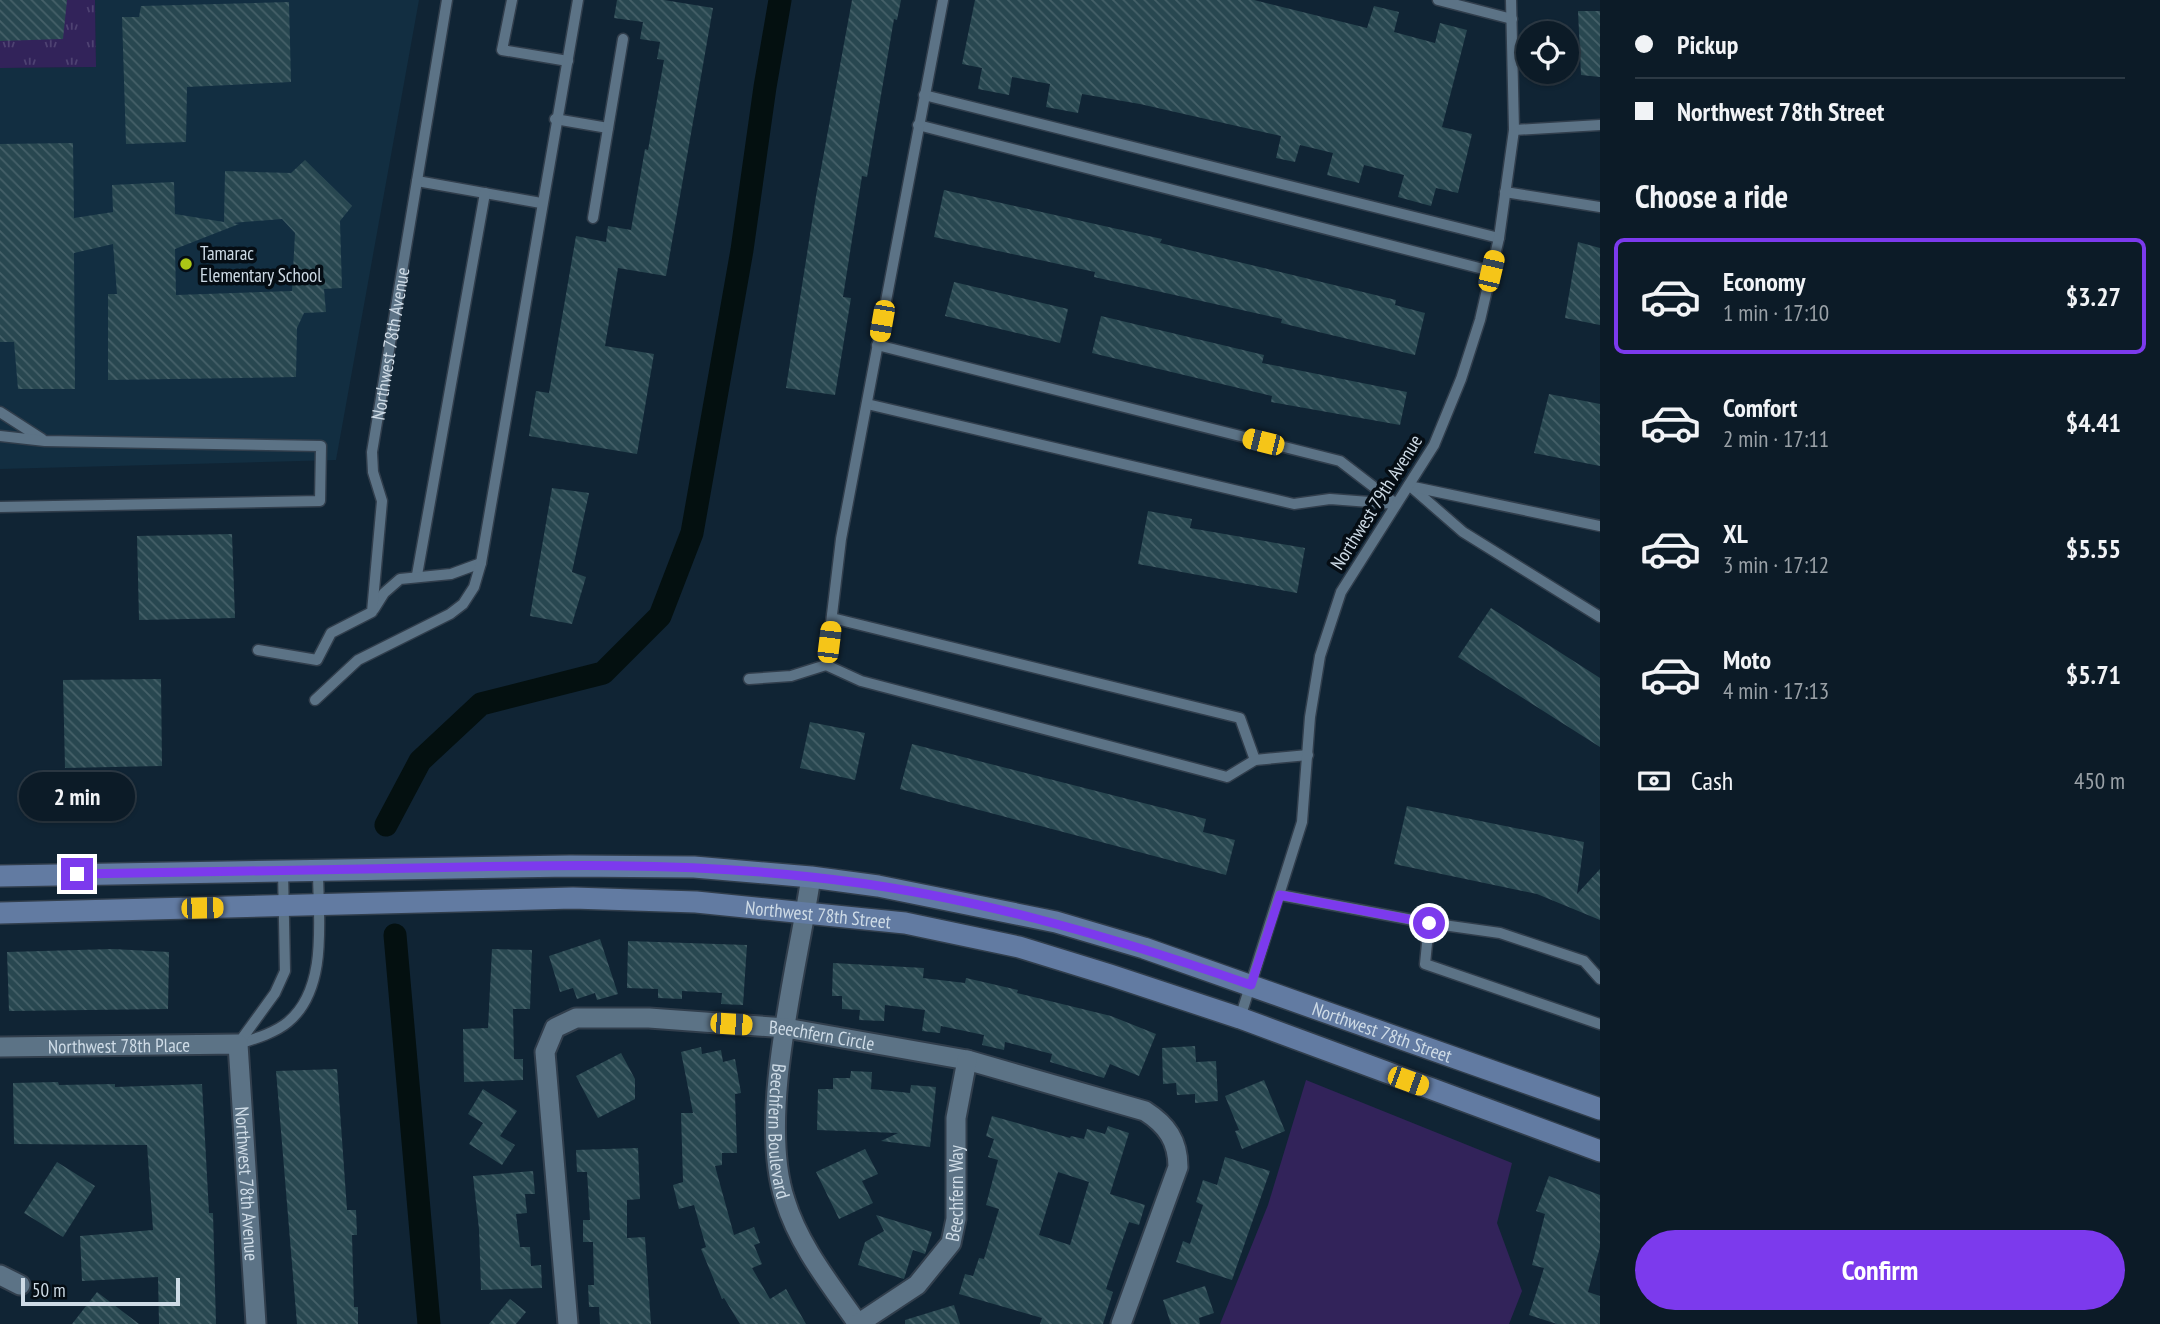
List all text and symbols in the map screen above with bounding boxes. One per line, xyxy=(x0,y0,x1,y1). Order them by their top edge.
map controls xyxy=(1516,21,1579,84)
button: locate xyxy=(1516,21,1579,84)
text: Pickup xyxy=(1677,28,1738,61)
text: Northwest 78th Street xyxy=(1677,95,1884,128)
text: Choose a ride xyxy=(1635,175,1788,217)
place label: Tamarac Elementary School xyxy=(200,241,322,287)
car xyxy=(1477,248,1506,294)
marker: Tamarac Elementary School xyxy=(178,256,194,272)
street label: Northwest 78th Avenue xyxy=(365,265,415,422)
icon: car xyxy=(1639,265,1702,328)
text: Economy xyxy=(1723,265,1805,298)
text: $3.27 xyxy=(2066,280,2121,313)
car xyxy=(869,298,896,344)
text: 1 min · 17:10 xyxy=(1723,298,1829,327)
icon: car xyxy=(1639,391,1702,454)
text: Comfort xyxy=(1723,391,1797,424)
text: $4.41 xyxy=(2066,406,2121,439)
text: 2 min · 17:11 xyxy=(1723,424,1829,453)
car xyxy=(1241,427,1286,457)
street label: Northwest 79th Avenue xyxy=(1325,430,1427,574)
icon: car xyxy=(1639,517,1702,580)
text: XL xyxy=(1723,517,1748,550)
text: $5.55 xyxy=(2066,532,2121,565)
text: 3 min · 17:12 xyxy=(1723,550,1829,579)
car xyxy=(817,620,842,664)
icon: car xyxy=(1639,643,1702,706)
text: Moto xyxy=(1723,643,1771,676)
text: $5.71 xyxy=(2066,658,2121,691)
text: 4 min · 17:13 xyxy=(1723,676,1829,705)
icon: cash xyxy=(1635,762,1673,800)
text: Cash xyxy=(1691,764,1733,797)
text: 450 m xyxy=(2074,766,2125,795)
callout: 2 min xyxy=(19,772,135,822)
text: 2 min xyxy=(54,782,100,811)
route end xyxy=(61,858,93,890)
street label: Northwest 78th Street xyxy=(744,895,893,934)
car xyxy=(181,897,224,919)
route start xyxy=(1413,907,1445,939)
street label: Northwest 78th Street xyxy=(1309,996,1456,1068)
car xyxy=(710,1012,753,1036)
street label: Beechfern Circle xyxy=(768,1015,877,1055)
street label: Northwest 78th Place xyxy=(48,1033,190,1058)
street label: Beechfern Boulevard xyxy=(763,1062,796,1202)
car xyxy=(1385,1064,1432,1098)
street label: Northwest 78th Avenue xyxy=(230,1106,264,1262)
street label: Beechfern Way xyxy=(940,1144,968,1243)
button: Confirm xyxy=(1635,1230,2125,1310)
scale bar xyxy=(21,1275,180,1307)
text: 50 m xyxy=(32,1278,66,1302)

